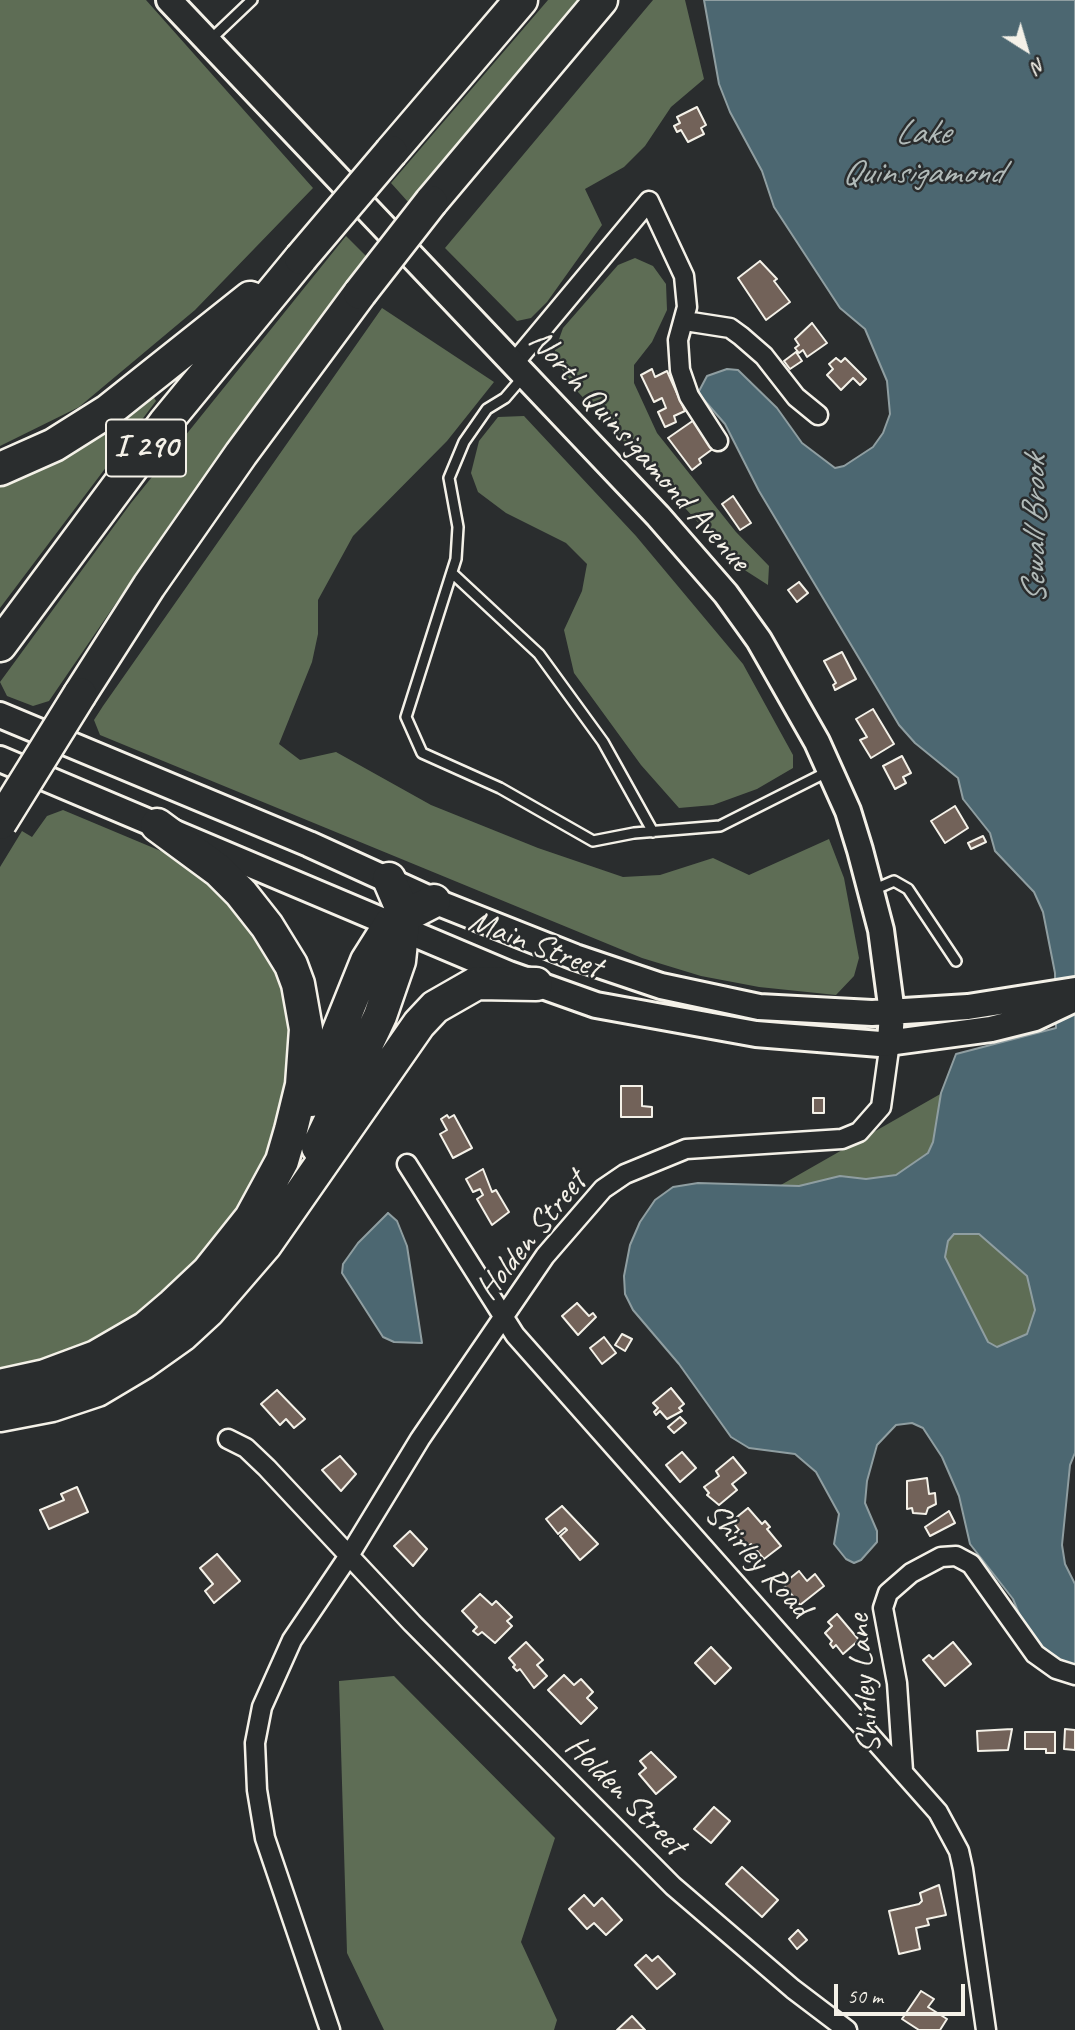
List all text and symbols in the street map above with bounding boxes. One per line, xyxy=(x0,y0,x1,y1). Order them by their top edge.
north arrow xyxy=(991,14,1061,84)
text: N xyxy=(1027,53,1051,79)
water label: Lake Quinsigamond xyxy=(842,113,1002,195)
street label: North Quinsigamond Avenue xyxy=(520,322,758,580)
road number: I 290 xyxy=(106,420,186,476)
water label: Sewall Brook xyxy=(1015,456,1057,604)
street label: Main Street xyxy=(463,902,607,988)
street label: Holden Street xyxy=(468,1164,596,1308)
street label: Shirley Road xyxy=(695,1495,819,1627)
street label: Shirley Lane xyxy=(839,1613,891,1755)
street label: Holden Street xyxy=(556,1727,694,1865)
scale bar xyxy=(837,1970,968,2014)
text: 50 m xyxy=(847,1983,883,2009)

